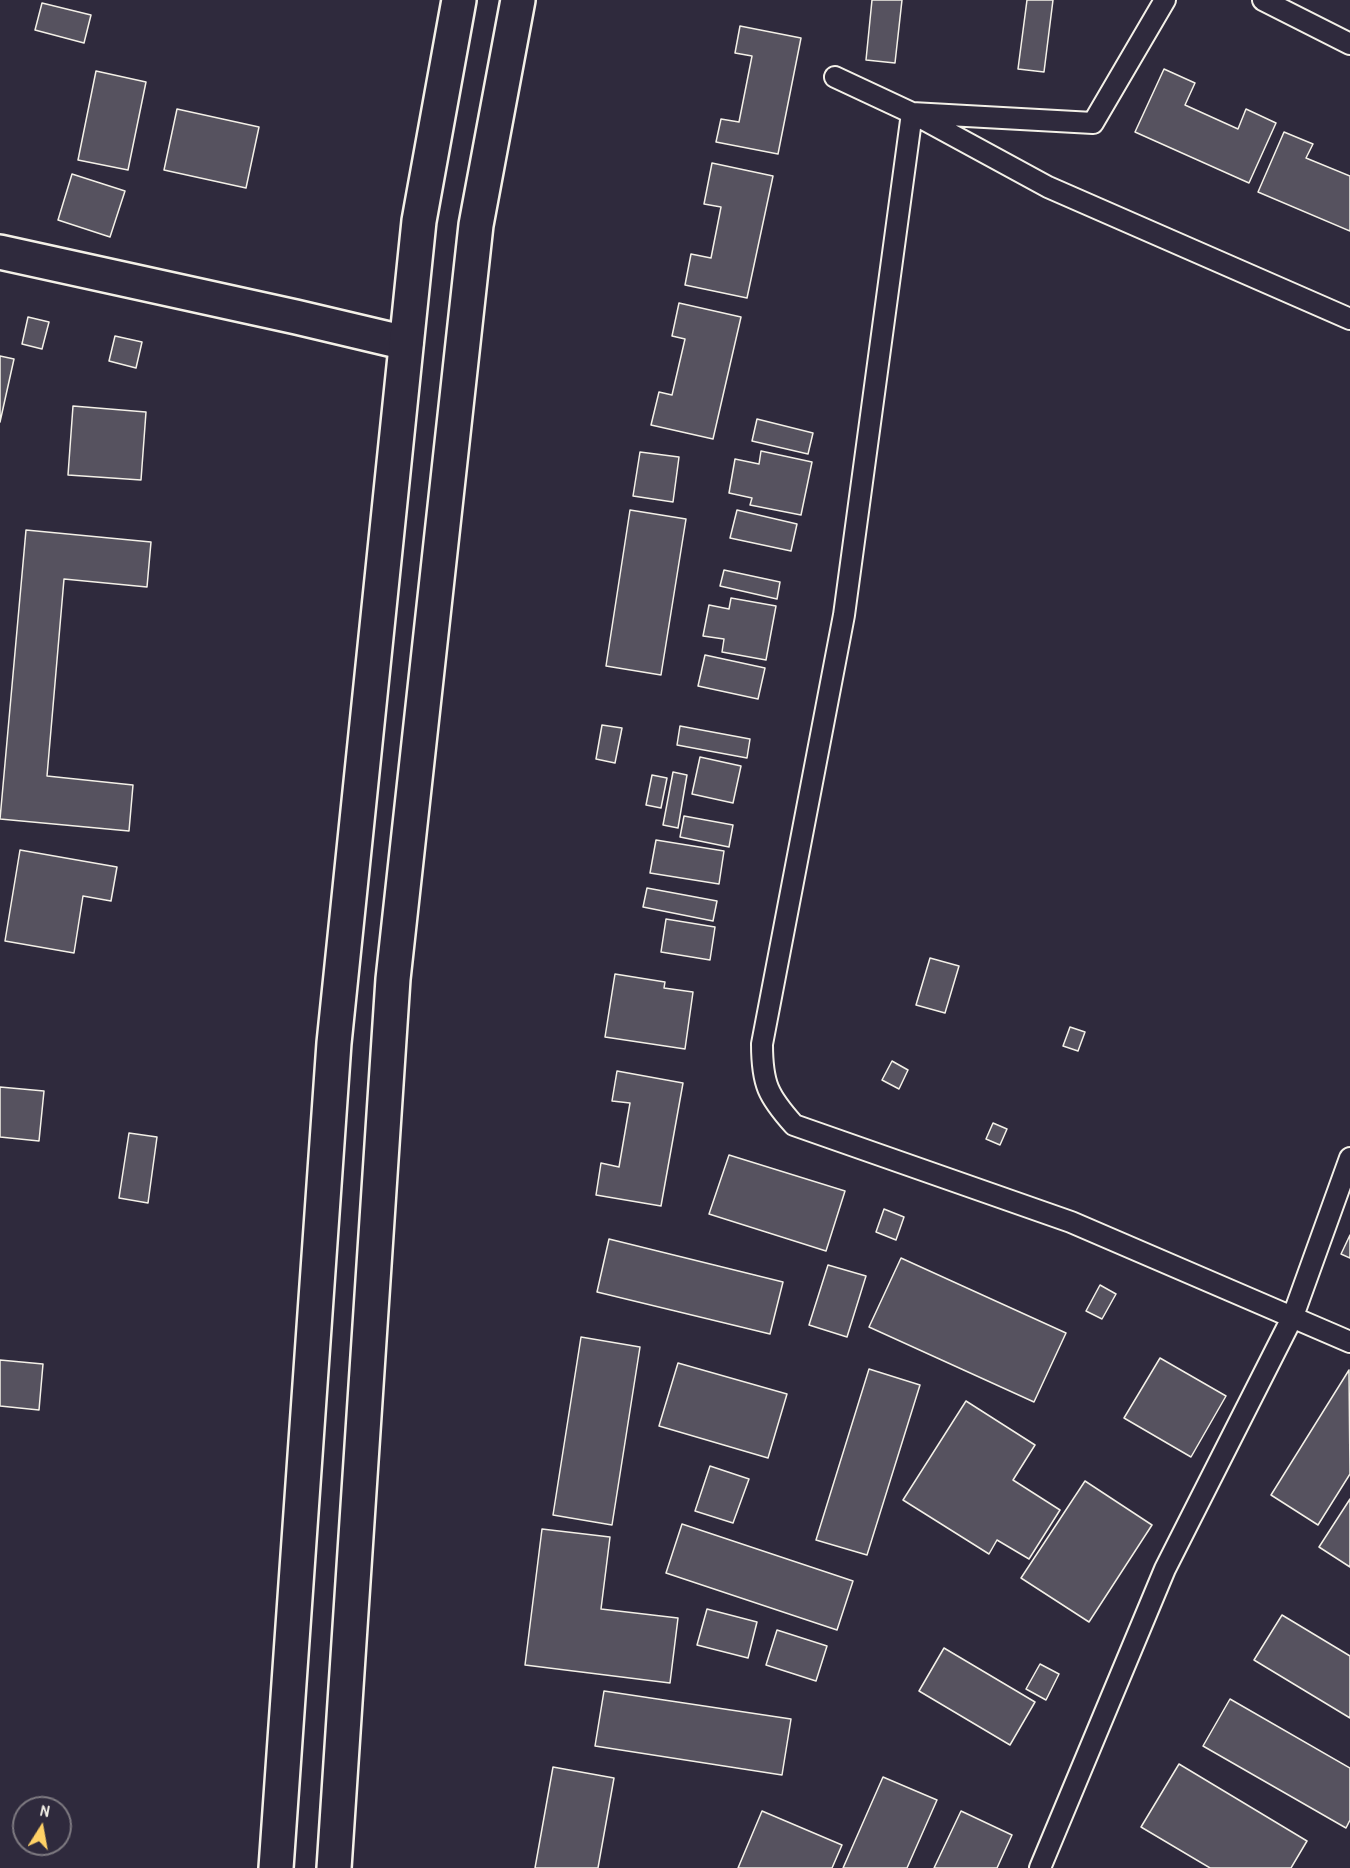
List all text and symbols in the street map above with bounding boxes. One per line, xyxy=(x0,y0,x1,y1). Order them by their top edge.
north arrow xyxy=(12,1796,72,1856)
text: N xyxy=(39,1799,51,1822)

